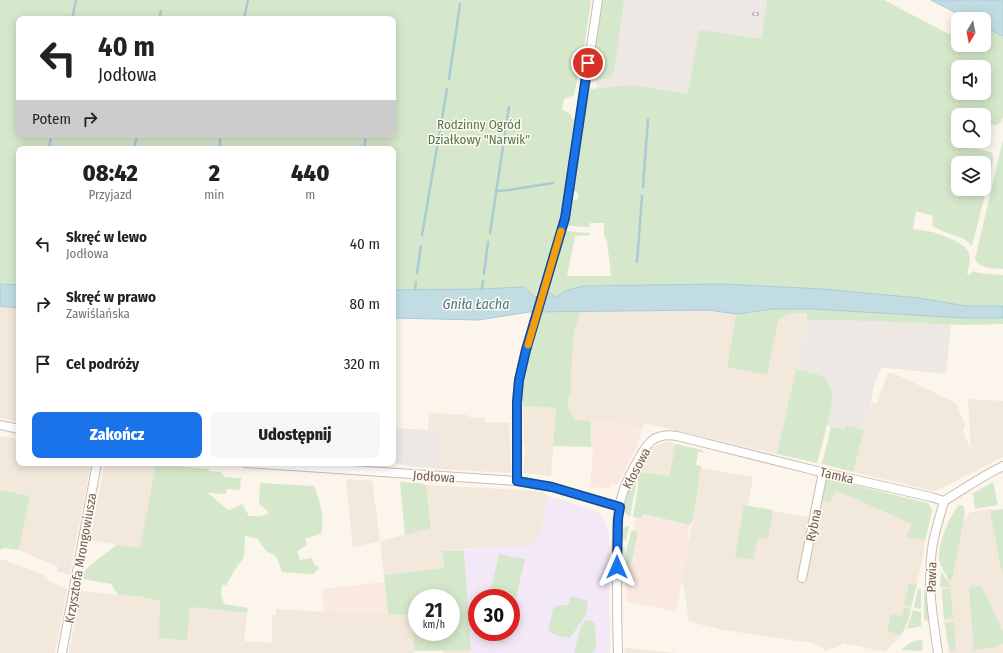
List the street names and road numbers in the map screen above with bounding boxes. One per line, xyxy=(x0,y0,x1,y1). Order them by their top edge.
street label: Kłosowa xyxy=(619,445,653,491)
street label: Tamka xyxy=(819,464,855,487)
street label: Jodłowa xyxy=(412,468,456,485)
street label: Krzysztofa Mrongowiusza xyxy=(62,492,99,624)
street label: Rybna xyxy=(803,507,824,543)
street label: Pawia xyxy=(924,562,939,592)

